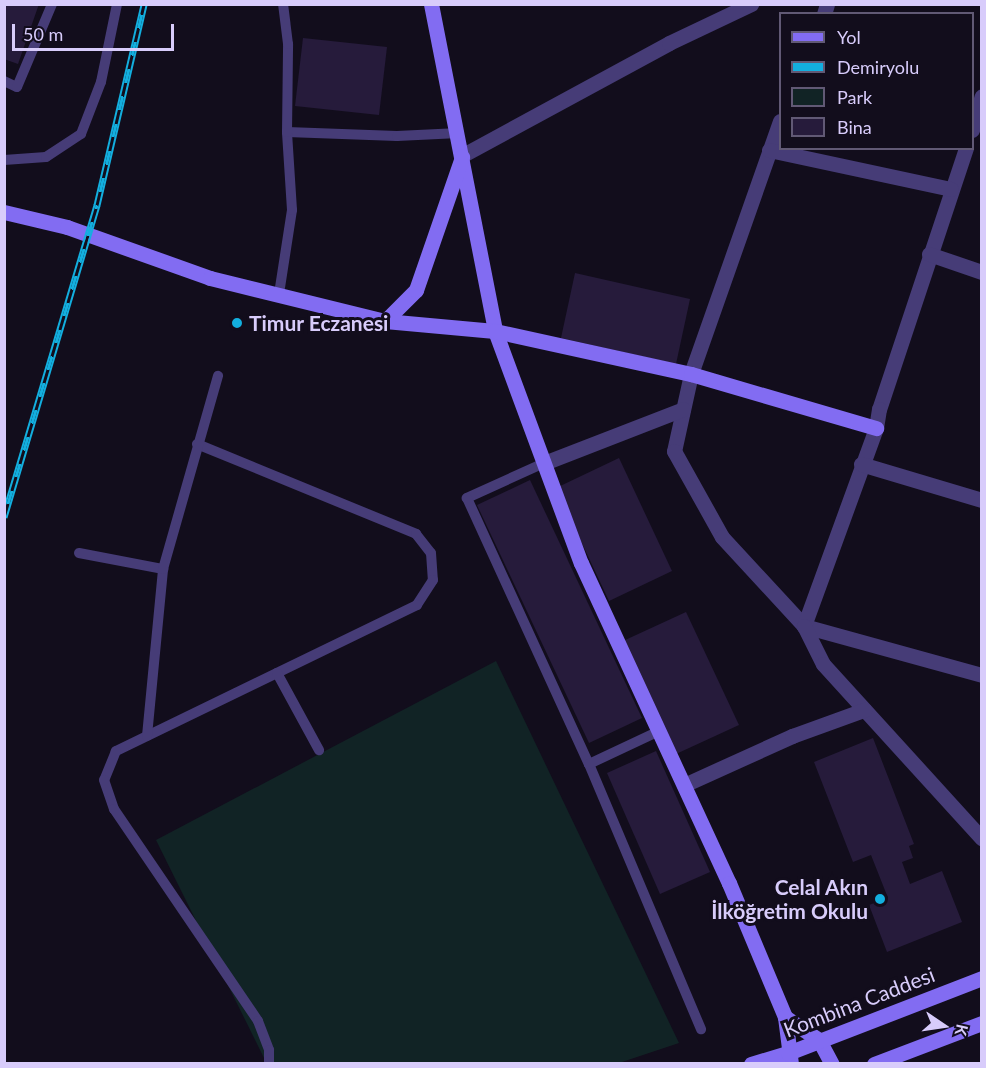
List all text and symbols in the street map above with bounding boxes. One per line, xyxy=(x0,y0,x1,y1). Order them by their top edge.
scale bar xyxy=(15,12,177,50)
legend xyxy=(779,12,974,150)
text: 50 m xyxy=(23,23,63,45)
text: Yol xyxy=(837,26,861,48)
text: Demiryolu xyxy=(837,56,919,78)
text: Park xyxy=(837,86,872,108)
text: Bina xyxy=(837,116,872,138)
place label: Timur Eczanesi xyxy=(249,310,389,336)
marker: Timur Eczanesi xyxy=(230,316,244,330)
place label: Celal Akın İlköğretim Okulu xyxy=(711,874,868,924)
marker: Celal Akın İlköğretim Okulu xyxy=(873,892,887,906)
street label: Kombina Caddesi xyxy=(780,962,938,1042)
north arrow xyxy=(914,996,974,1056)
text: K xyxy=(952,1023,973,1038)

